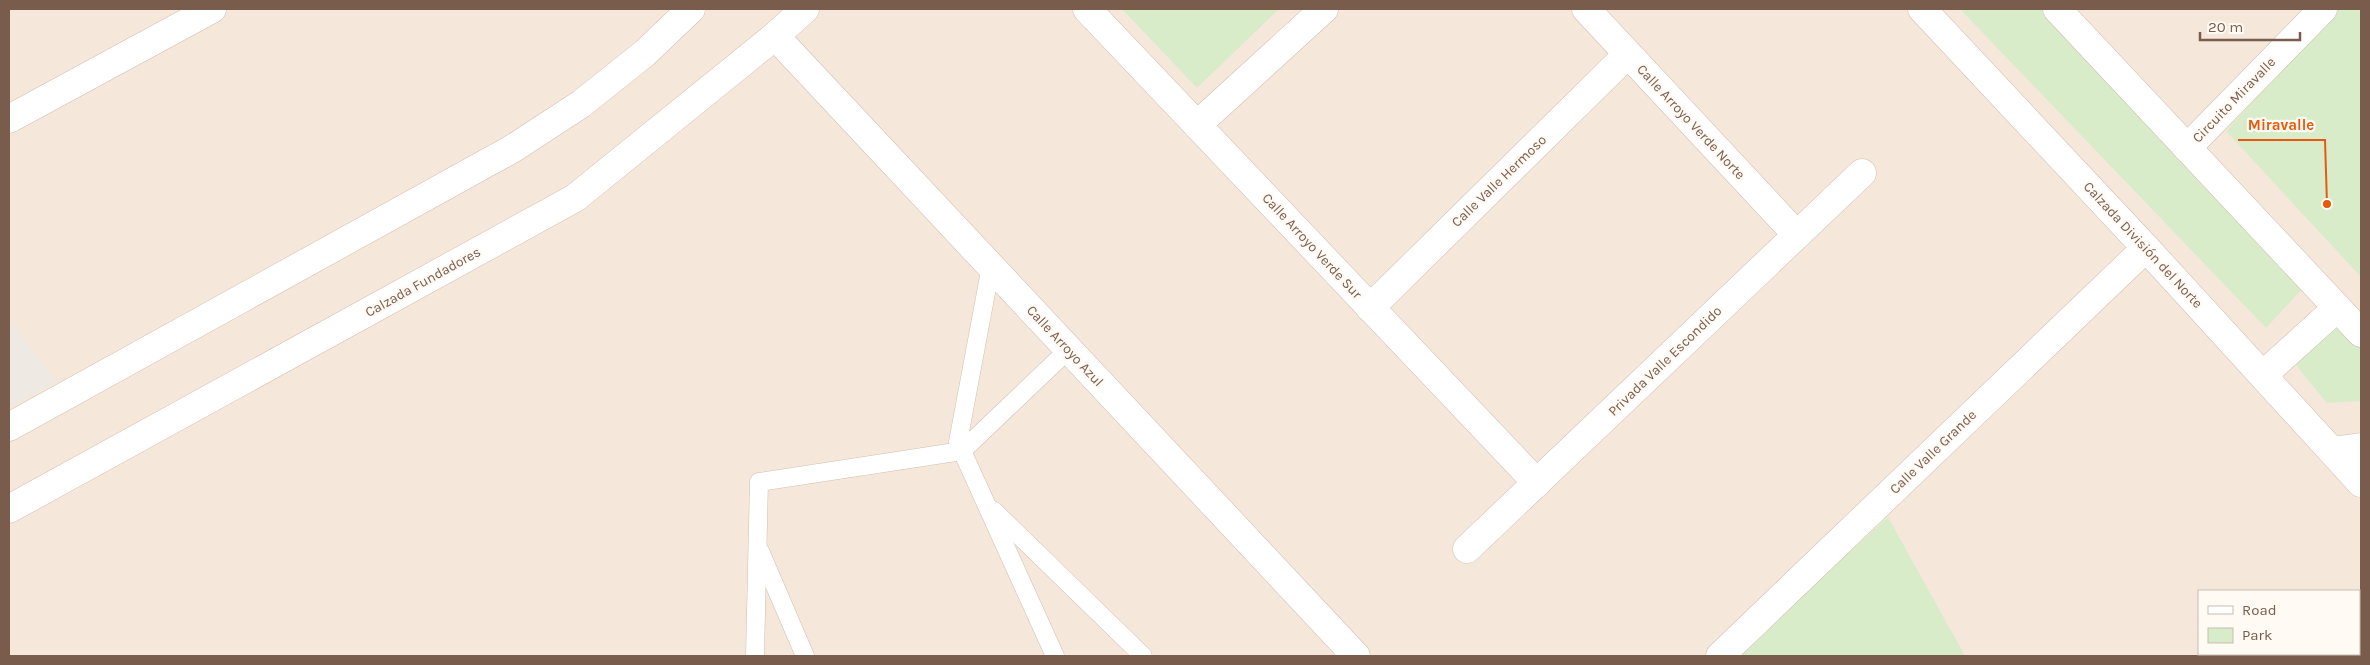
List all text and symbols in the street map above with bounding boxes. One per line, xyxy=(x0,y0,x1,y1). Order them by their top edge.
scale bar xyxy=(2200,10,2300,42)
text: 20 m xyxy=(2208,18,2243,36)
street label: Circuito Miravalle xyxy=(2189,54,2279,146)
street label: Calle Arroyo Verde Norte xyxy=(1633,61,1749,183)
callout: Miravalle xyxy=(2238,110,2325,140)
text: Miravalle xyxy=(2248,116,2314,134)
street label: Calle Valle Hermoso xyxy=(1448,131,1550,231)
street label: Calzada División del Norte xyxy=(2080,178,2206,312)
street label: Calle Arroyo Verde Sur xyxy=(1259,190,1366,303)
street label: Calzada Fundadores xyxy=(362,243,484,321)
street label: Calle Arroyo Azul xyxy=(1023,302,1107,390)
street label: Privada Valle Escondido xyxy=(1605,302,1725,420)
street label: Calle Valle Grande xyxy=(1886,406,1980,498)
legend xyxy=(2198,590,2360,655)
text: Road xyxy=(2242,601,2277,619)
text: Park xyxy=(2242,626,2272,644)

